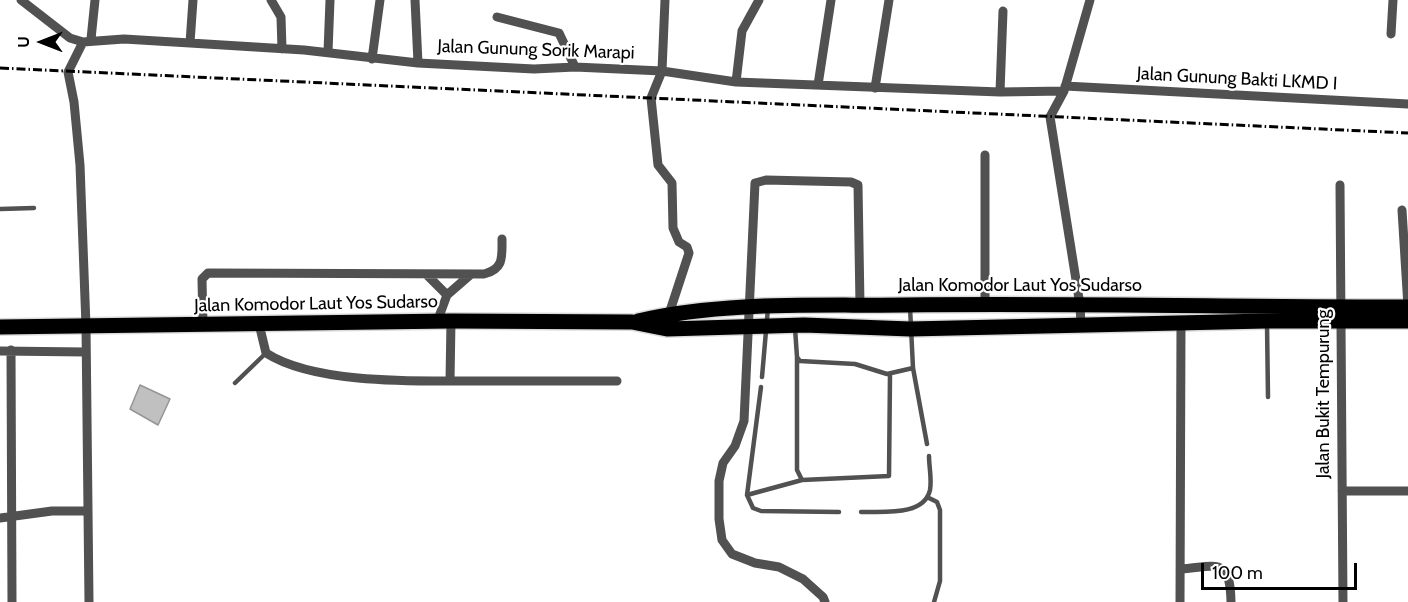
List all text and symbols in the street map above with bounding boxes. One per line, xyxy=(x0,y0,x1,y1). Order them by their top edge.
north arrow xyxy=(12,12,72,72)
text: U xyxy=(14,36,33,48)
street label: Jalan Gunung Sorik Marapi xyxy=(437,36,635,64)
street label: Jalan Gunung Bakti LKMD I xyxy=(1136,63,1338,95)
street label: Jalan Komodor Laut Yos Sudarso xyxy=(898,275,1142,297)
street label: Jalan Komodor Laut Yos Sudarso xyxy=(194,291,438,317)
street label: Jalan Bukit Tempurung xyxy=(1313,310,1335,478)
scale bar xyxy=(1204,551,1360,589)
text: 100 m xyxy=(1212,562,1263,584)

